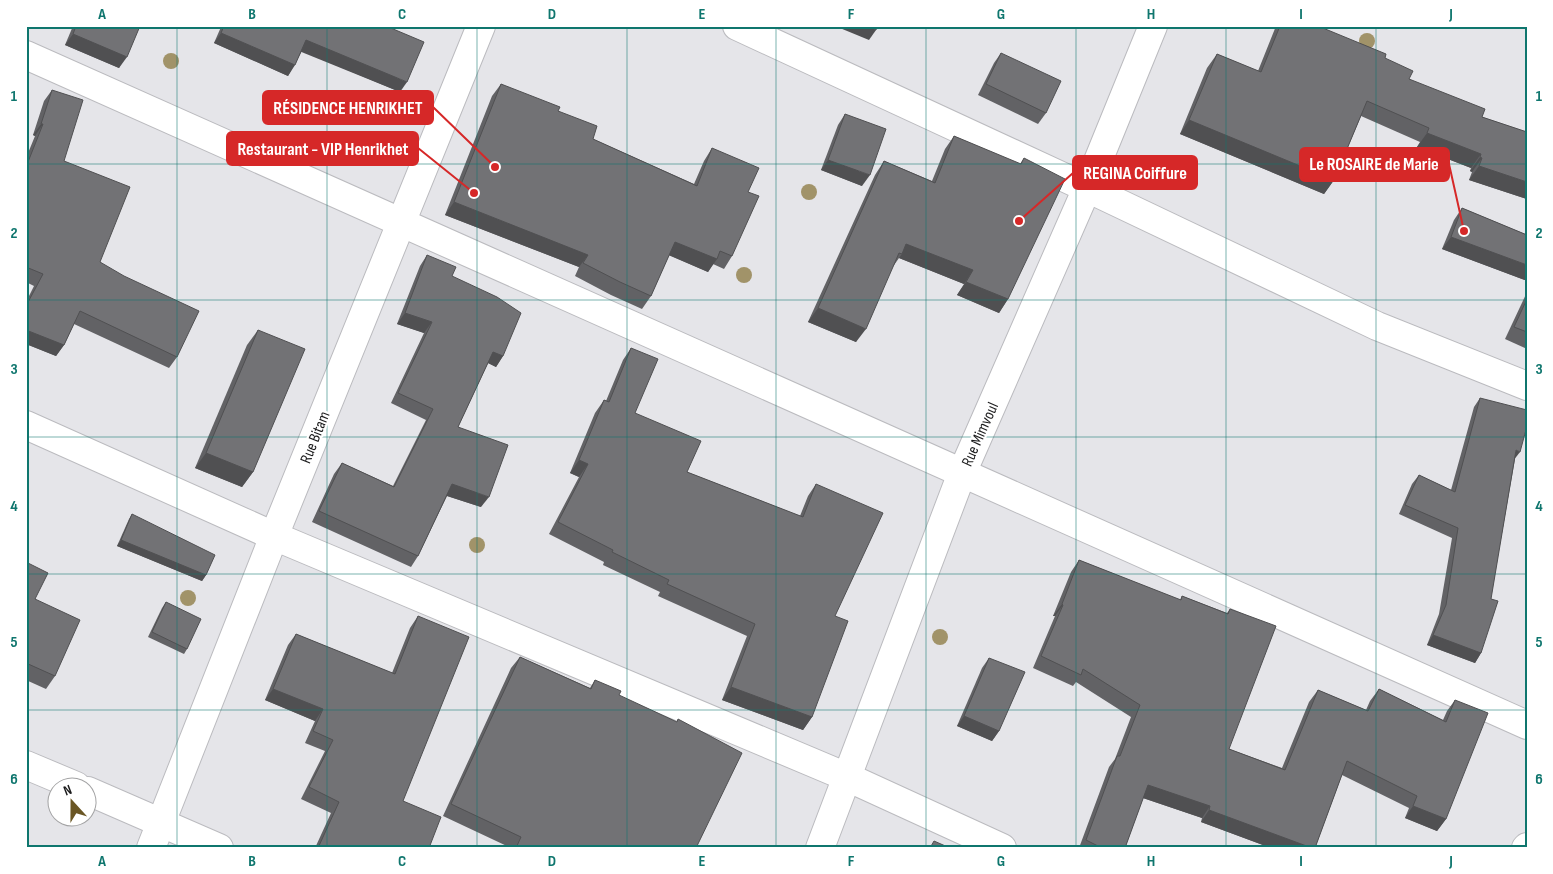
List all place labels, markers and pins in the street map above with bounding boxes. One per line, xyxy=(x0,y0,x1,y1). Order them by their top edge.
callout: RÉSIDENCE HENRIKHET xyxy=(263,91,433,124)
callout: Restaurant - VIP Henrikhet xyxy=(227,132,418,165)
callout: Le ROSAIRE de Marie xyxy=(1300,148,1449,181)
callout: REGINA Coiffure xyxy=(1073,156,1197,189)

